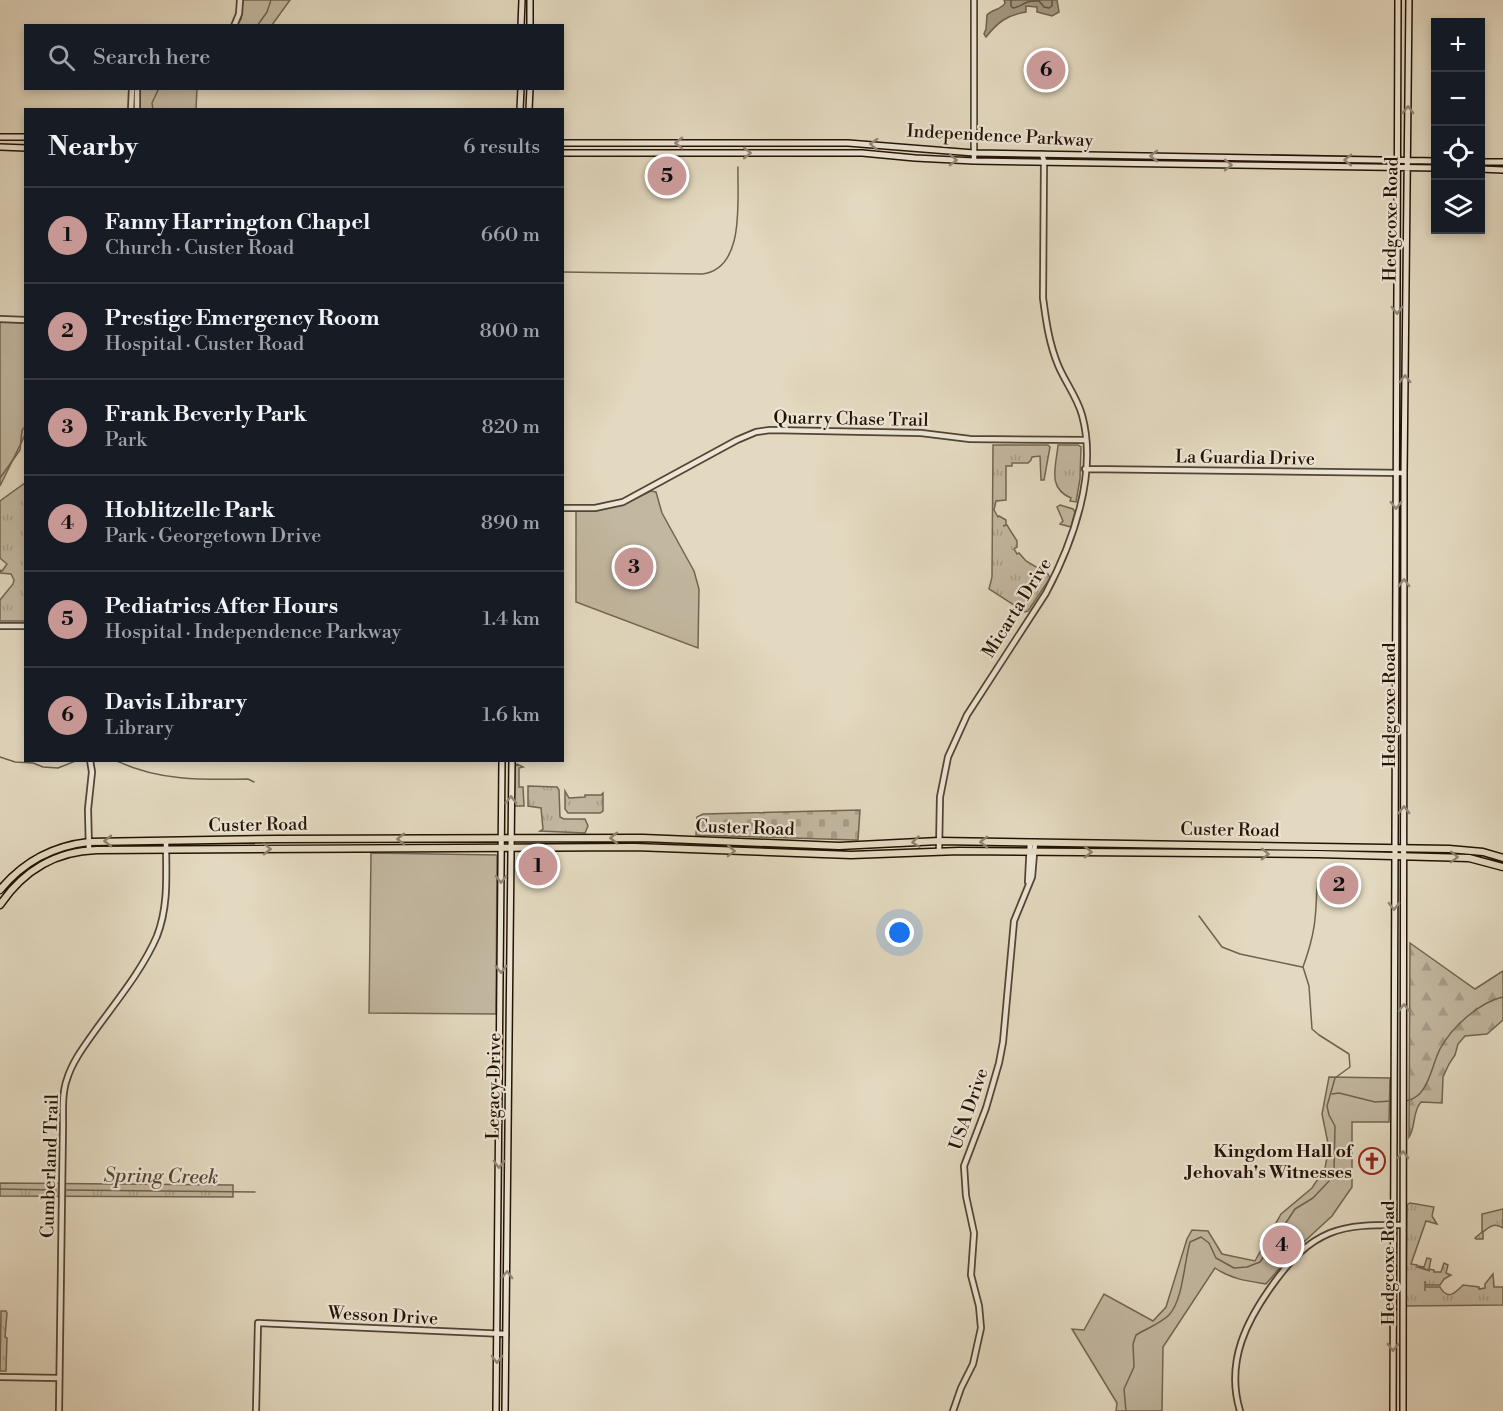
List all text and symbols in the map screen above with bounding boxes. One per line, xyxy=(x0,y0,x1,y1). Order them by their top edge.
map controls xyxy=(1431,18,1485,234)
button: + xyxy=(1431,18,1485,72)
search box xyxy=(24,24,564,90)
icon: search xyxy=(45,41,78,74)
text: Search here xyxy=(93,44,210,71)
pin: 6 xyxy=(1026,48,1066,92)
button: − xyxy=(1431,72,1485,126)
one-way arrow xyxy=(1402,105,1414,114)
street label: Independence Parkway xyxy=(906,120,1094,152)
button: locate xyxy=(1431,126,1485,180)
text: Nearby xyxy=(48,131,138,163)
text: 6 results xyxy=(463,135,540,160)
one-way arrow xyxy=(674,137,683,149)
one-way arrow xyxy=(869,138,878,151)
one-way arrow xyxy=(742,147,751,159)
one-way arrow xyxy=(1149,150,1158,162)
one-way arrow xyxy=(1344,153,1353,166)
pin: 5 xyxy=(648,154,686,198)
one-way arrow xyxy=(949,154,958,166)
street label: Hedgcoxe Road xyxy=(1378,155,1404,282)
one-way arrow xyxy=(1224,159,1233,171)
button: layers xyxy=(1431,180,1485,234)
text: Fanny Harrington Chapel xyxy=(105,209,370,236)
text: 1 xyxy=(63,223,72,248)
text: 660 m xyxy=(481,223,540,248)
text: Church · Custer Road xyxy=(105,236,294,261)
text: Prestige Emergency Room xyxy=(105,305,380,332)
one-way arrow xyxy=(1391,306,1403,315)
text: 2 xyxy=(61,319,74,344)
text: 800 m xyxy=(480,319,540,344)
text: Hospital · Custer Road xyxy=(105,332,304,357)
one-way arrow xyxy=(1399,375,1411,384)
text: Frank Beverly Park xyxy=(105,401,307,428)
street label: Quarry Chase Trail xyxy=(773,406,930,432)
text: 3 xyxy=(61,415,74,440)
text: 820 m xyxy=(481,415,540,440)
text: Park xyxy=(105,428,147,453)
street label: La Guardia Drive xyxy=(1175,445,1315,471)
text: Hoblitzelle Park xyxy=(105,497,275,524)
one-way arrow xyxy=(1390,501,1402,510)
text: 4 xyxy=(61,511,74,536)
text: 890 m xyxy=(481,511,540,536)
text: Park · Georgetown Drive xyxy=(105,524,321,549)
pin: 3 xyxy=(614,544,654,590)
street label: Micarta Drive xyxy=(977,554,1057,662)
one-way arrow xyxy=(1398,579,1410,588)
text: Pediatrics After Hours xyxy=(105,593,338,620)
text: 5 xyxy=(61,607,74,632)
text: 1.4 km xyxy=(483,607,540,632)
text: Hospital · Independence Parkway xyxy=(105,620,401,645)
street label: Hedgcoxe Road xyxy=(1378,642,1401,768)
text: Davis Library xyxy=(105,689,247,716)
text: 6 xyxy=(61,703,74,728)
text: 1.6 km xyxy=(482,703,540,728)
text: Library xyxy=(105,716,174,741)
one-way arrow xyxy=(505,795,517,804)
one-way arrow xyxy=(1398,805,1410,814)
street label: Custer Road xyxy=(208,813,309,837)
street label: Custer Road xyxy=(695,815,796,841)
street label: Custer Road xyxy=(1180,818,1281,842)
one-way arrow xyxy=(610,832,619,844)
one-way arrow xyxy=(397,833,406,846)
one-way arrow xyxy=(103,835,112,848)
one-way arrow xyxy=(912,835,921,848)
one-way arrow xyxy=(980,836,989,848)
one-way arrow xyxy=(262,843,271,855)
pin: 1 xyxy=(518,844,558,888)
one-way arrow xyxy=(726,845,735,858)
one-way arrow xyxy=(1084,846,1093,858)
one-way arrow xyxy=(1260,848,1269,860)
one-way arrow xyxy=(1450,851,1459,863)
pin: 2 xyxy=(1320,862,1358,908)
one-way arrow xyxy=(495,874,508,883)
one-way arrow xyxy=(1388,902,1401,911)
your location xyxy=(885,918,914,947)
one-way arrow xyxy=(494,964,507,973)
one-way arrow xyxy=(1398,1004,1410,1013)
street label: Legacy Drive xyxy=(482,1032,506,1140)
street label: USA Drive xyxy=(944,1065,994,1153)
street label: Cumberland Trail xyxy=(36,1093,64,1239)
place label: Kingdom Hall of Jehovah's Witnesses xyxy=(1183,1140,1355,1184)
church icon: Kingdom Hall of Jehovah's Witnesses xyxy=(1357,1146,1387,1176)
one-way arrow xyxy=(1397,1151,1409,1160)
one-way arrow xyxy=(493,1159,505,1168)
water label: Spring Creek xyxy=(103,1164,219,1190)
street label: Hedgcoxe Road xyxy=(1377,1200,1400,1326)
pin: 4 xyxy=(1262,1222,1302,1268)
one-way arrow xyxy=(500,1271,513,1280)
street label: Wesson Drive xyxy=(326,1302,439,1330)
one-way arrow xyxy=(1387,1342,1399,1351)
one-way arrow xyxy=(491,1354,503,1363)

